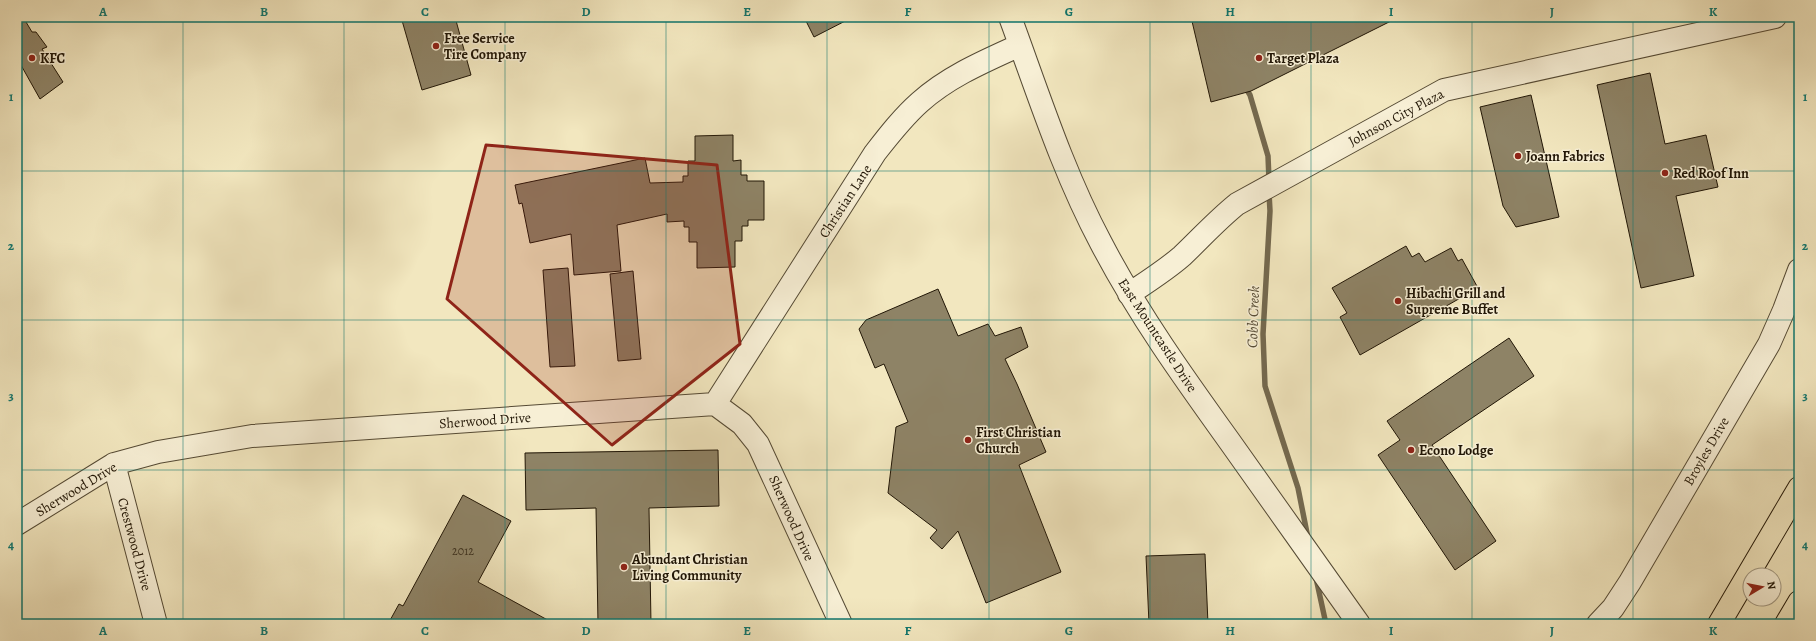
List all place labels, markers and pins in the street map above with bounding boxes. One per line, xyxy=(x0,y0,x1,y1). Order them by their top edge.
place label: Free Service Tire Company xyxy=(444,29,527,64)
marker: Free Service Tire Company xyxy=(431,41,441,51)
place label: KFC xyxy=(40,49,65,68)
place label: Target Plaza xyxy=(1267,49,1339,68)
marker: KFC xyxy=(27,53,37,63)
marker: Target Plaza xyxy=(1254,53,1264,63)
place label: Joann Fabrics xyxy=(1526,147,1605,166)
marker: Joann Fabrics xyxy=(1513,151,1523,161)
place label: Red Roof Inn xyxy=(1673,164,1749,183)
marker: Red Roof Inn xyxy=(1660,168,1670,178)
place label: Hibachi Grill and Supreme Buffet xyxy=(1406,284,1506,319)
marker: Hibachi Grill and Supreme Buffet xyxy=(1393,296,1403,306)
place label: First Christian Church xyxy=(976,423,1061,458)
marker: First Christian Church xyxy=(963,435,973,445)
place label: Econo Lodge xyxy=(1419,441,1494,460)
marker: Econo Lodge xyxy=(1406,445,1416,455)
place label: Abundant Christian Living Community xyxy=(631,550,748,585)
marker: Abundant Christian Living Community xyxy=(619,562,629,572)

